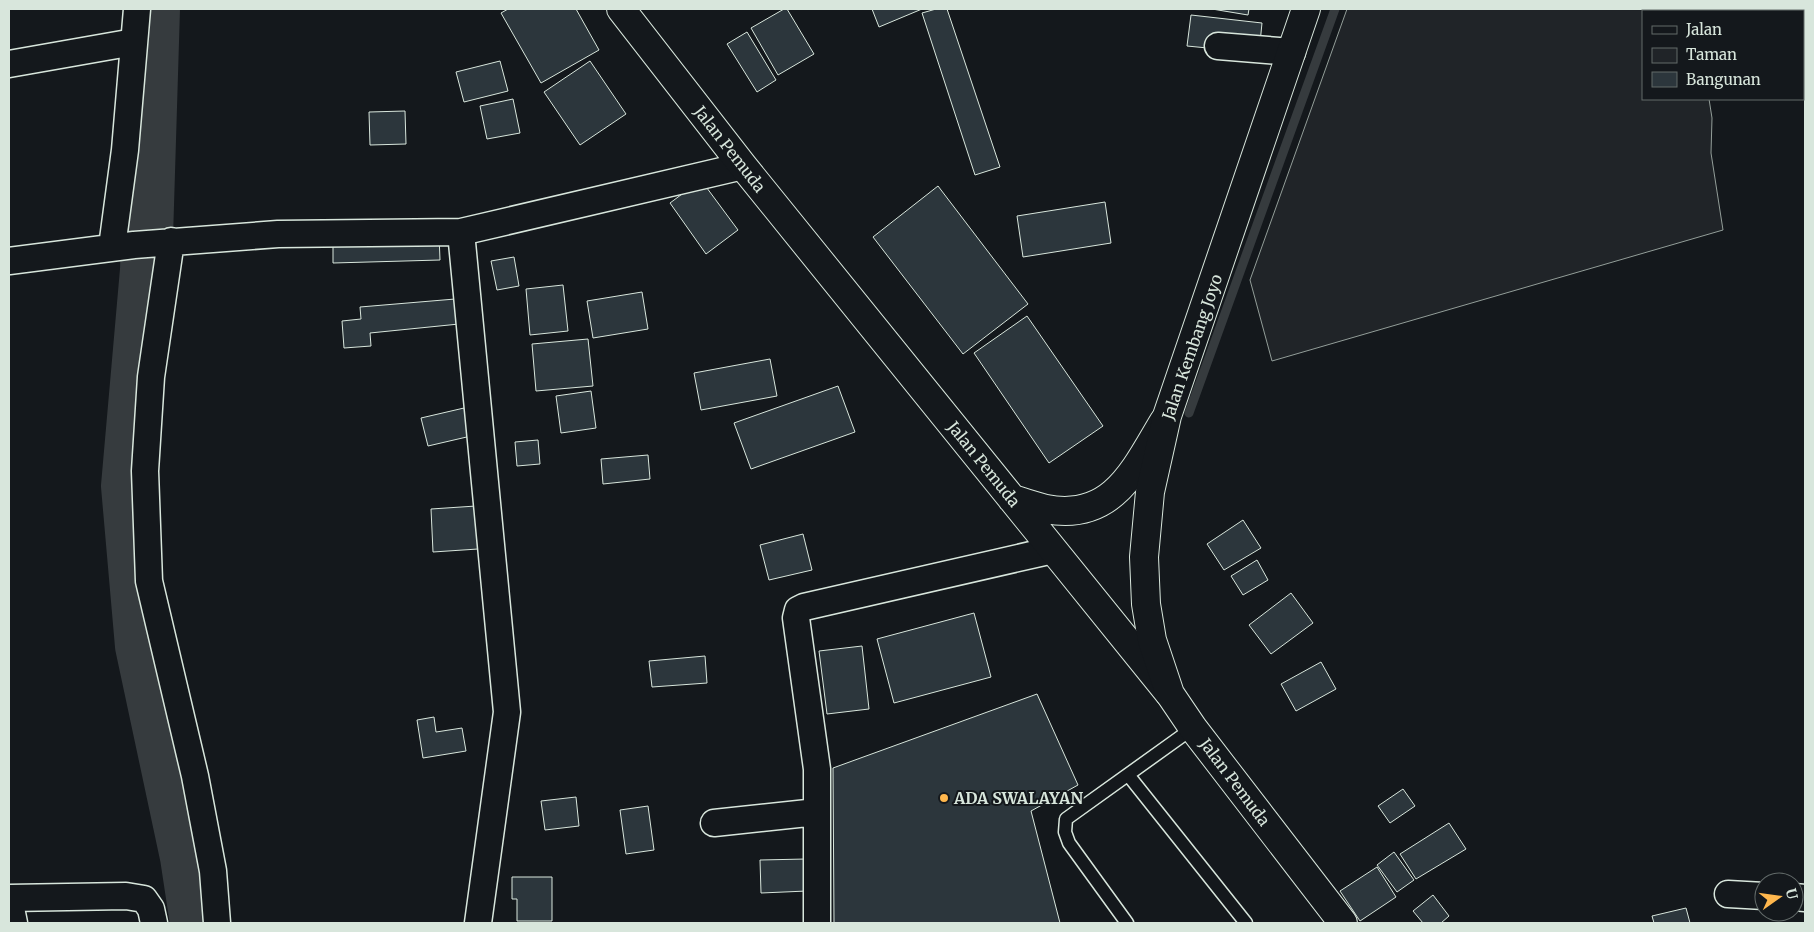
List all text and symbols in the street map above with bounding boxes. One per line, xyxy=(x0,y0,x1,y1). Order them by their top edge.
legend xyxy=(1642,10,1804,100)
text: Jalan xyxy=(1685,20,1722,39)
text: Taman xyxy=(1686,45,1737,64)
text: Bangunan xyxy=(1686,70,1761,89)
street label: Jalan Pemuda xyxy=(689,101,770,197)
street label: Jalan Kembang Joyo xyxy=(1157,272,1226,423)
street label: Jalan Pemuda xyxy=(943,416,1025,511)
street label: Jalan Pemuda xyxy=(1195,734,1275,830)
place label: ADA SWALAYAN xyxy=(953,788,1083,808)
marker: ADA SWALAYAN xyxy=(938,792,950,804)
north arrow xyxy=(1754,872,1804,922)
text: U xyxy=(1782,887,1802,902)

